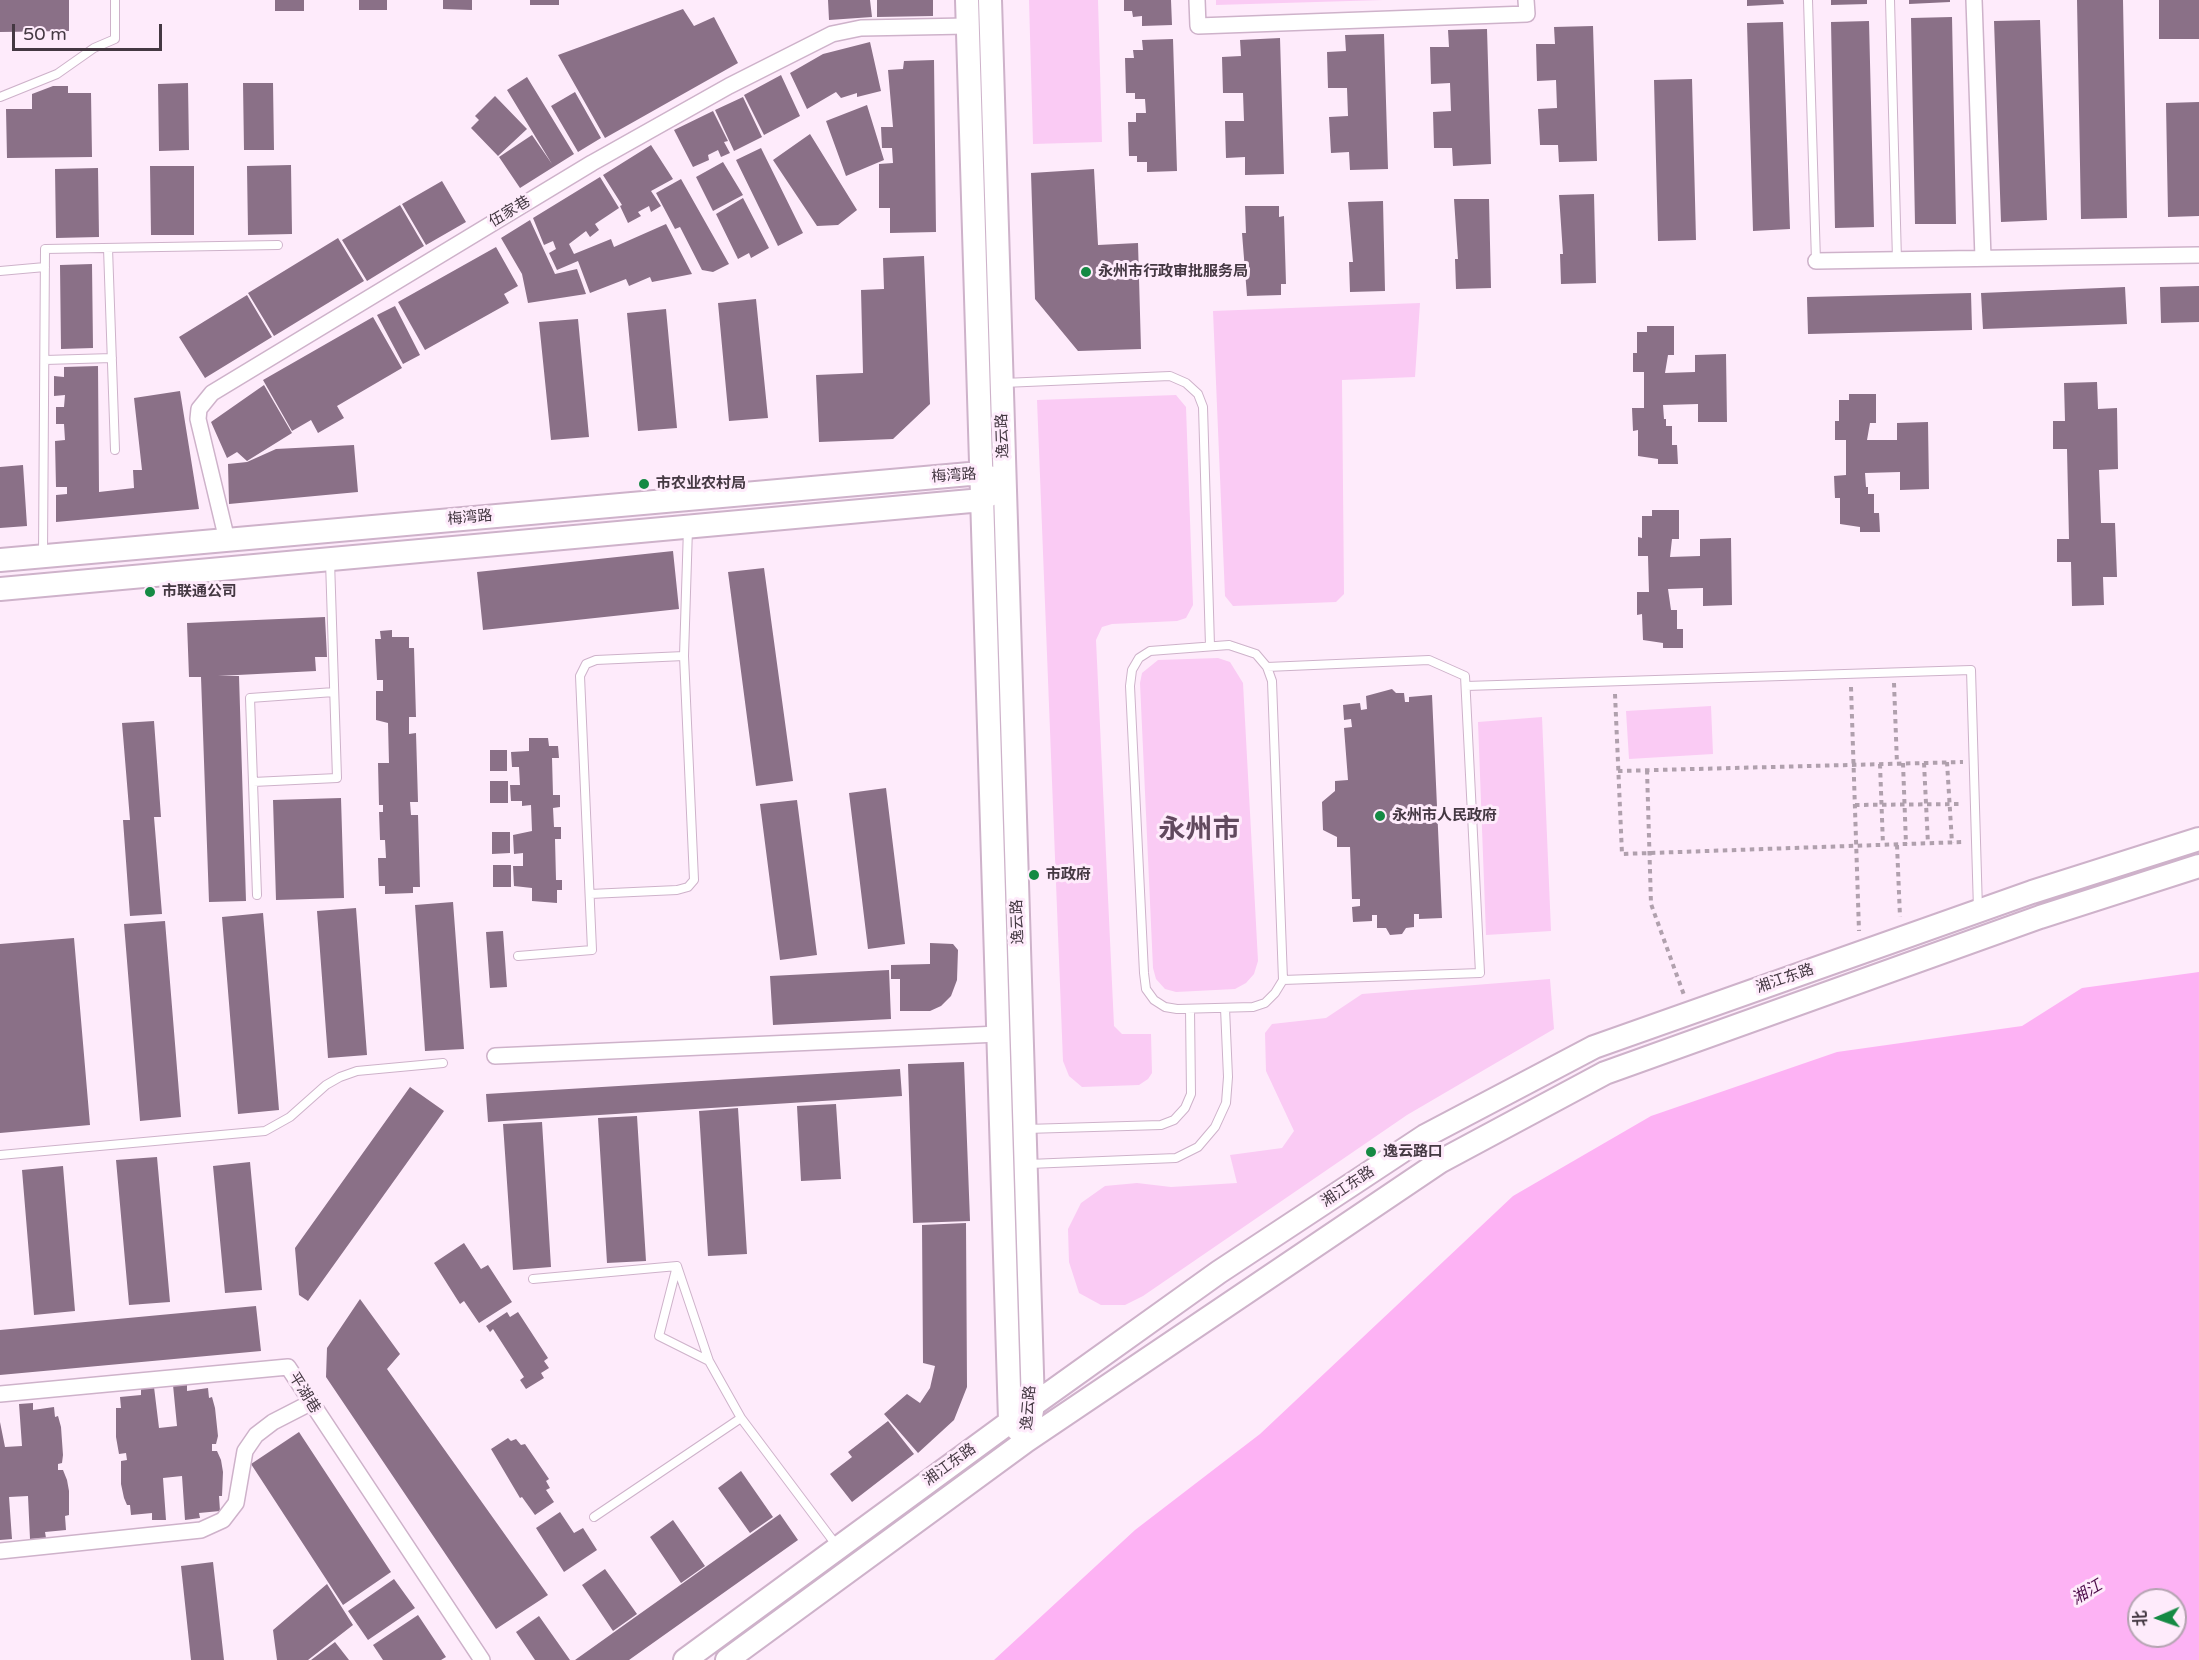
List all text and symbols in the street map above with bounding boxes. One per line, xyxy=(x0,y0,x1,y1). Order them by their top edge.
scale bar xyxy=(15,12,165,50)
text: 50 m xyxy=(23,23,67,45)
street label: 伍家巷 xyxy=(486,193,534,231)
place label: 永州市行政审批服务局 xyxy=(1098,263,1248,281)
marker: 永州市行政审批服务局 xyxy=(1079,265,1093,279)
street label: 逸云路 xyxy=(993,413,1013,459)
street label: 梅湾路 xyxy=(931,465,977,487)
place label: 市农业农村局 xyxy=(656,475,746,493)
marker: 市农业农村局 xyxy=(637,477,651,491)
street label: 梅湾路 xyxy=(447,507,493,529)
place label: 市联通公司 xyxy=(162,583,237,601)
marker: 市联通公司 xyxy=(143,585,157,599)
place label: 永州市人民政府 xyxy=(1392,807,1497,825)
marker: 永州市人民政府 xyxy=(1373,809,1387,823)
district label: 永州市 xyxy=(1159,815,1239,847)
place label: 市政府 xyxy=(1046,866,1091,884)
marker: 市政府 xyxy=(1027,868,1041,882)
street label: 逸云路 xyxy=(1008,899,1028,945)
street label: 湘江东路 xyxy=(1754,961,1816,997)
place label: 逸云路口 xyxy=(1383,1143,1443,1161)
marker: 逸云路口 xyxy=(1364,1145,1378,1159)
street label: 湘江东路 xyxy=(1318,1163,1378,1211)
street label: 平湖巷 xyxy=(284,1369,324,1417)
street label: 逸云路 xyxy=(1018,1385,1040,1431)
street label: 湘江东路 xyxy=(920,1440,980,1490)
water label: 湘江 xyxy=(2068,1577,2106,1609)
north arrow xyxy=(2127,1588,2187,1648)
text: 北 xyxy=(2131,1610,2151,1627)

